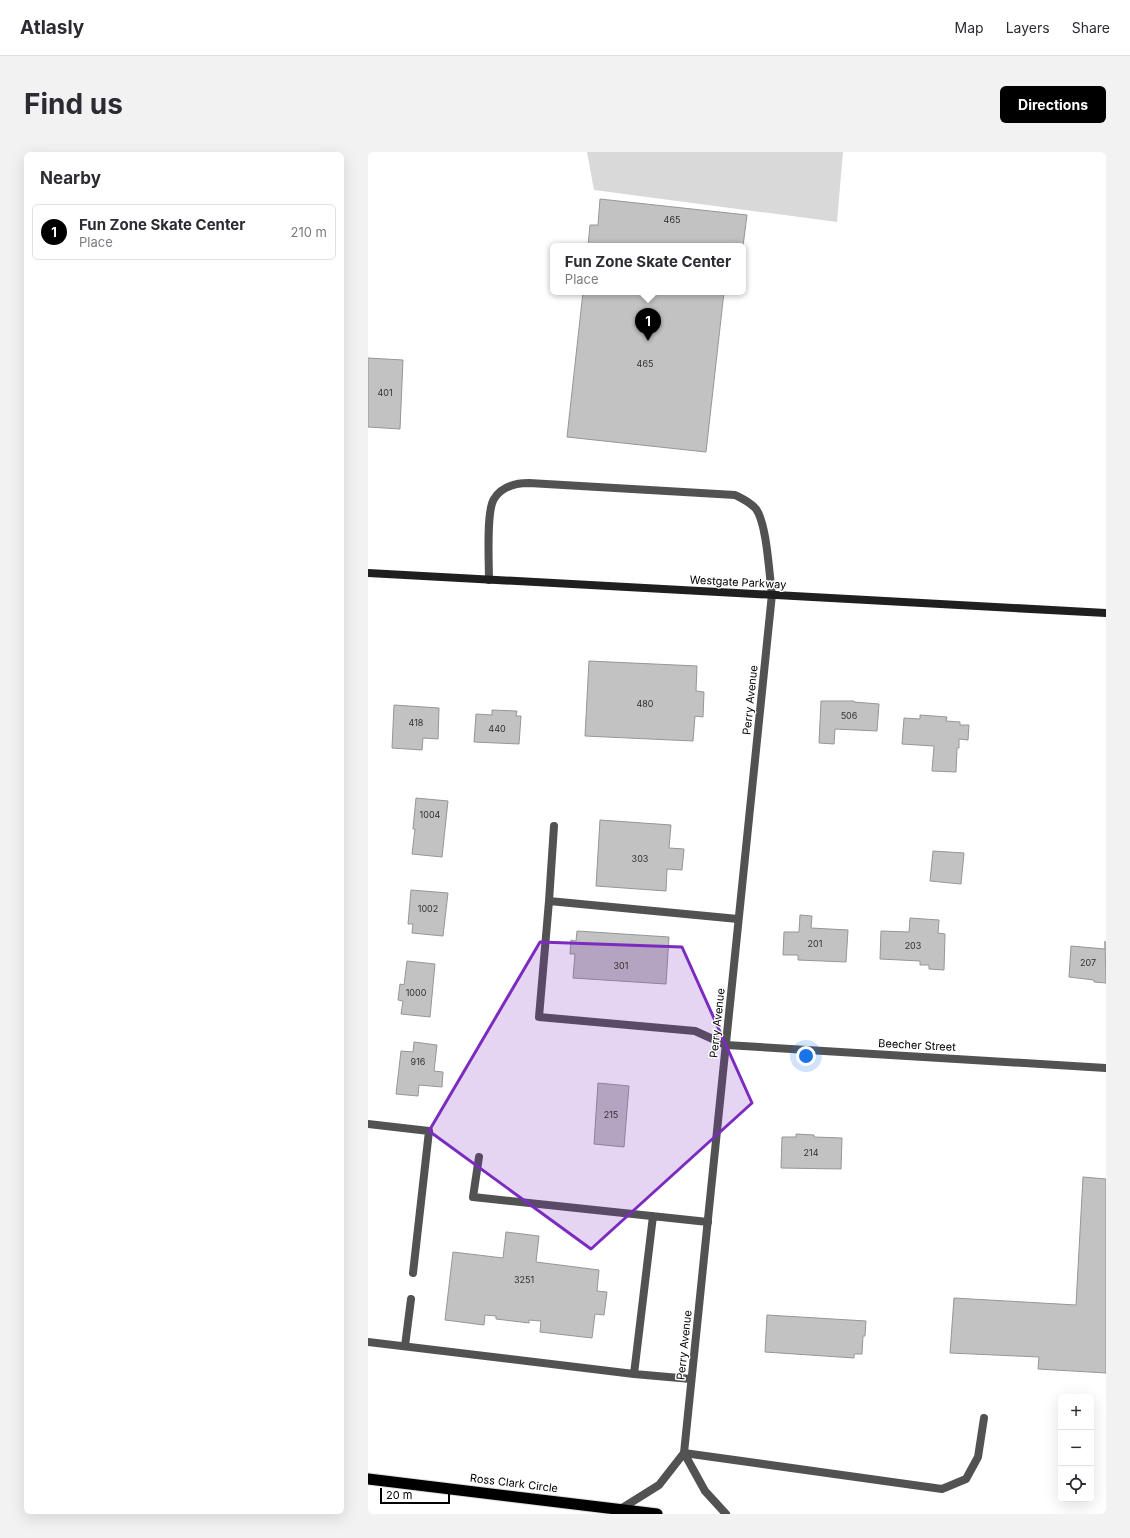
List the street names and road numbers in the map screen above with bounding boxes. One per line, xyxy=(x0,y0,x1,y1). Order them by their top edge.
street label: Westgate Parkway xyxy=(689,572,787,592)
street label: Perry Avenue xyxy=(739,664,761,736)
street label: Perry Avenue xyxy=(706,987,728,1059)
street label: Beecher Street xyxy=(878,1036,956,1054)
street label: Perry Avenue xyxy=(673,1309,695,1381)
street label: Ross Clark Circle xyxy=(469,1471,559,1495)

